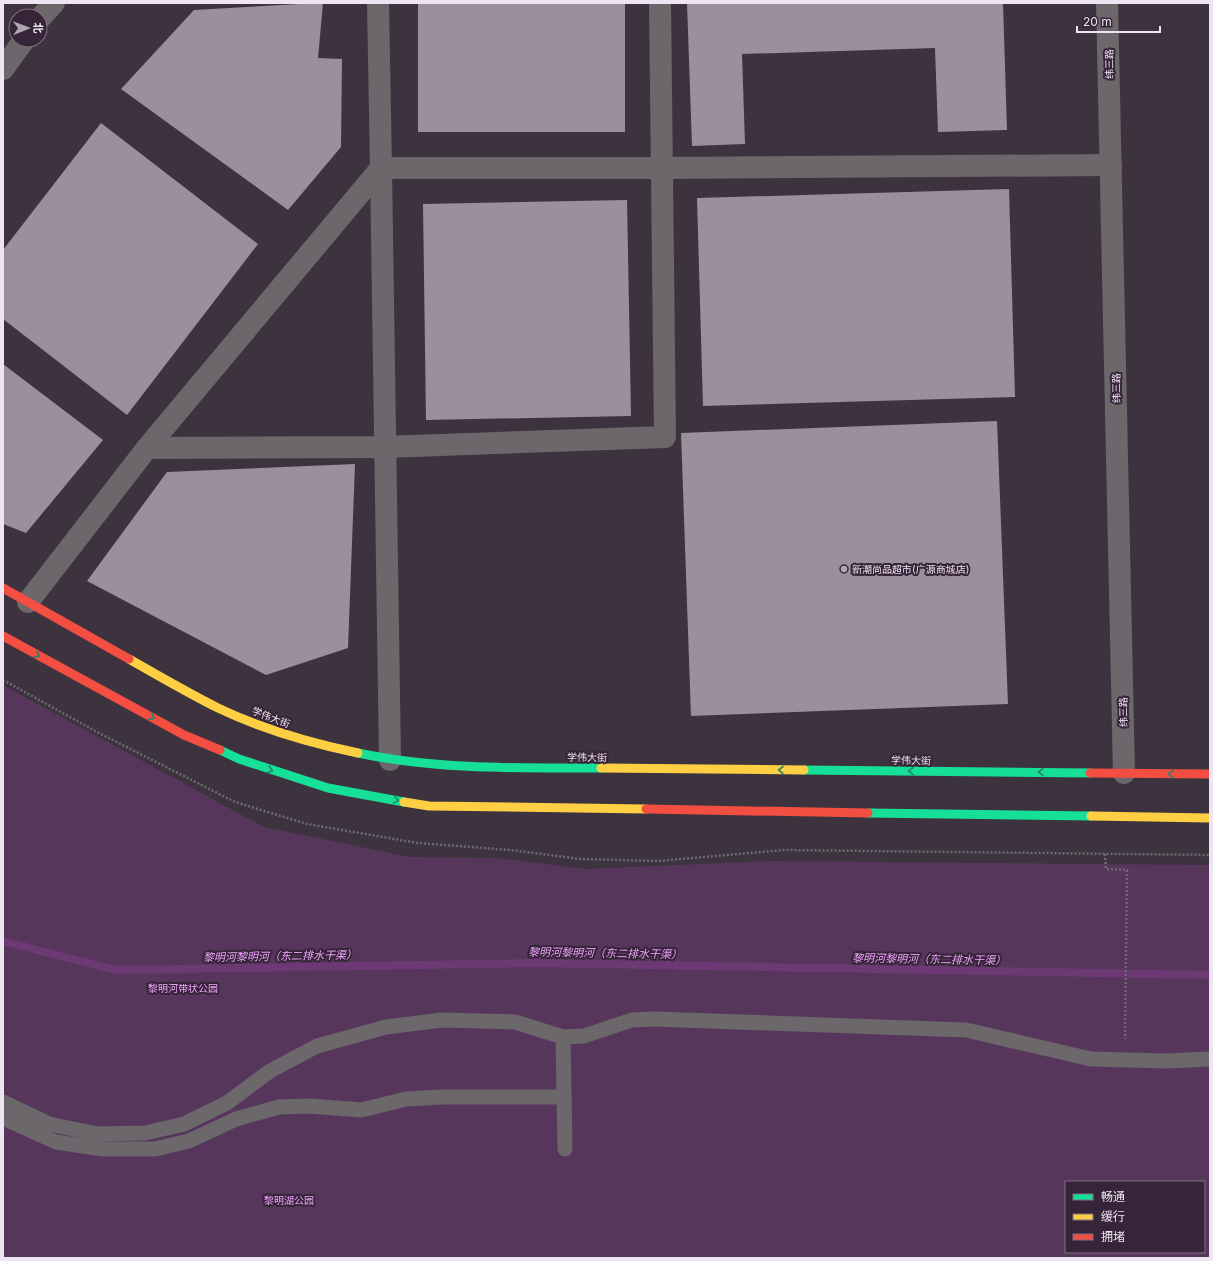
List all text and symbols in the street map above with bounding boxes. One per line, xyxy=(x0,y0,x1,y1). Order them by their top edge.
north arrow xyxy=(8,8,48,48)
scale bar xyxy=(1077,8,1160,34)
text: 20 m xyxy=(1083,14,1112,29)
text: 北 xyxy=(31,22,45,33)
street label: 纬三路 xyxy=(1103,49,1115,79)
street label: 纬三路 xyxy=(1110,373,1122,403)
place label: 新潮尚品超市(广源商城店) xyxy=(852,563,969,575)
marker: 新潮尚品超市(广源商城店) xyxy=(839,564,849,574)
one-way arrow xyxy=(33,650,40,658)
street label: 纬三路 xyxy=(1117,697,1129,727)
street label: 学伟大街 xyxy=(250,704,292,730)
one-way arrow xyxy=(147,712,155,719)
street label: 学伟大街 xyxy=(567,751,607,763)
street label: 学伟大街 xyxy=(891,754,931,766)
one-way arrow xyxy=(266,765,273,773)
one-way arrow xyxy=(778,766,784,774)
one-way arrow xyxy=(908,767,914,775)
one-way arrow xyxy=(1038,768,1044,776)
one-way arrow xyxy=(1168,770,1174,778)
one-way arrow xyxy=(393,795,399,804)
water label: 黎明河黎明河（东二排水干渠） xyxy=(528,945,682,961)
water label: 黎明河黎明河（东二排水干渠） xyxy=(203,948,357,964)
water label: 黎明河黎明河（东二排水干渠） xyxy=(852,951,1006,967)
park label: 黎明河带状公园 xyxy=(148,982,218,994)
legend xyxy=(1065,1181,1205,1253)
text: 畅通 xyxy=(1101,1189,1125,1204)
park label: 黎明湖公园 xyxy=(264,1194,314,1206)
text: 缓行 xyxy=(1101,1209,1125,1224)
text: 拥堵 xyxy=(1101,1229,1125,1244)

